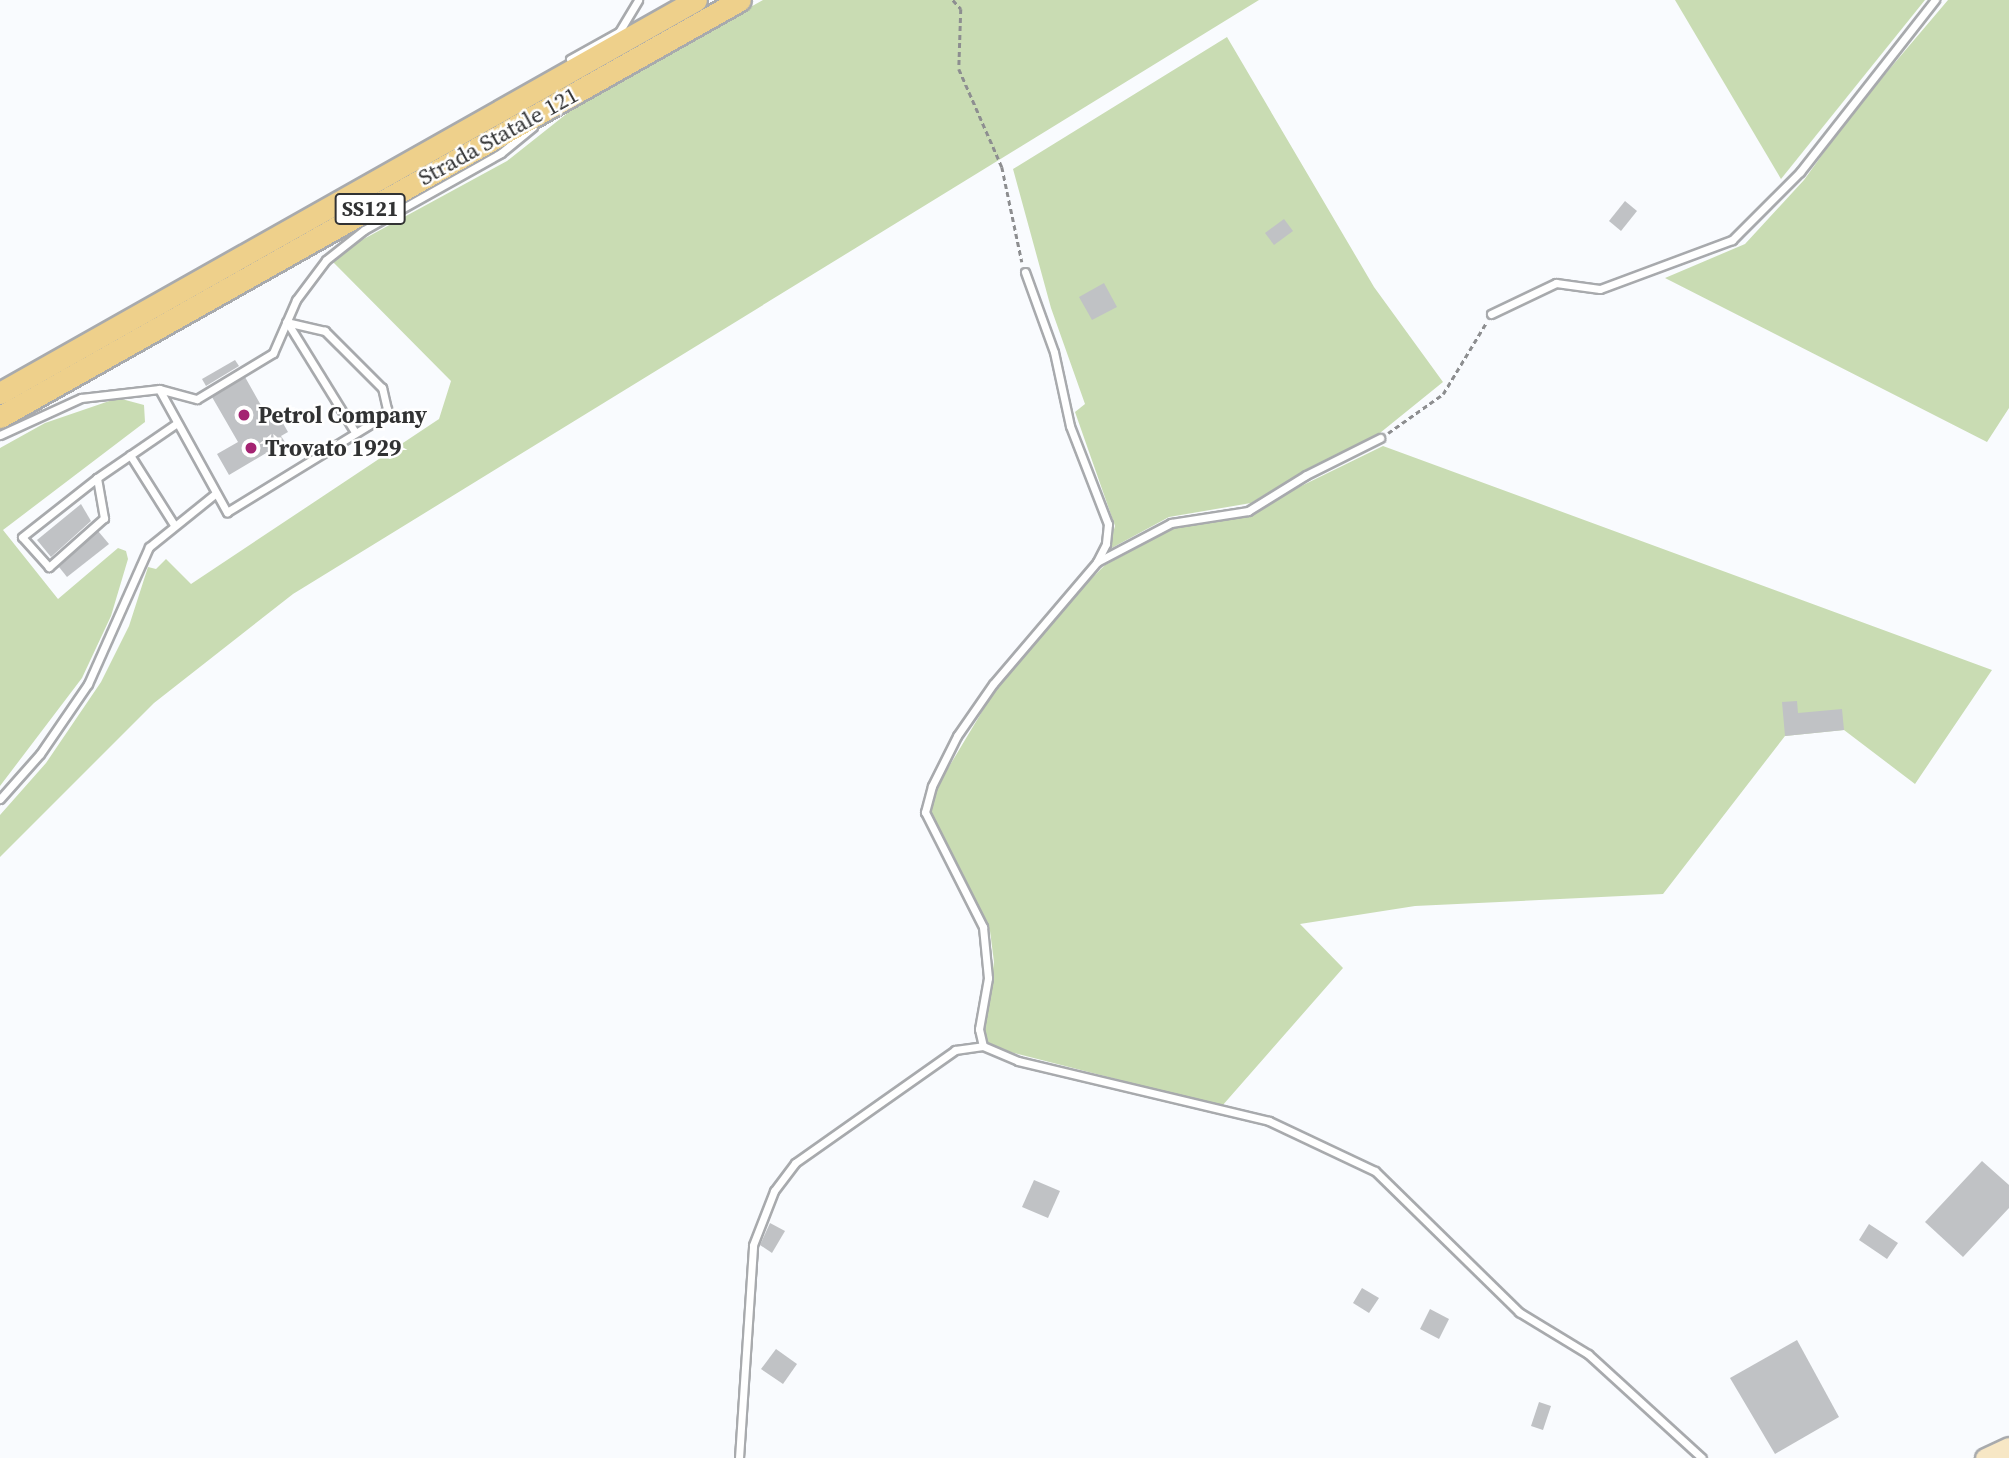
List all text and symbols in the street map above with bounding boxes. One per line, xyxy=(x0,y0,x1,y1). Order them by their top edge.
street label: Strada Statale 121 xyxy=(413,81,583,191)
road number: SS121 xyxy=(333,192,407,227)
place label: Petrol Company xyxy=(258,401,427,429)
marker: Petrol Company xyxy=(236,407,252,423)
place label: Trovato 1929 xyxy=(265,434,402,462)
marker: Trovato 1929 xyxy=(243,440,259,456)

